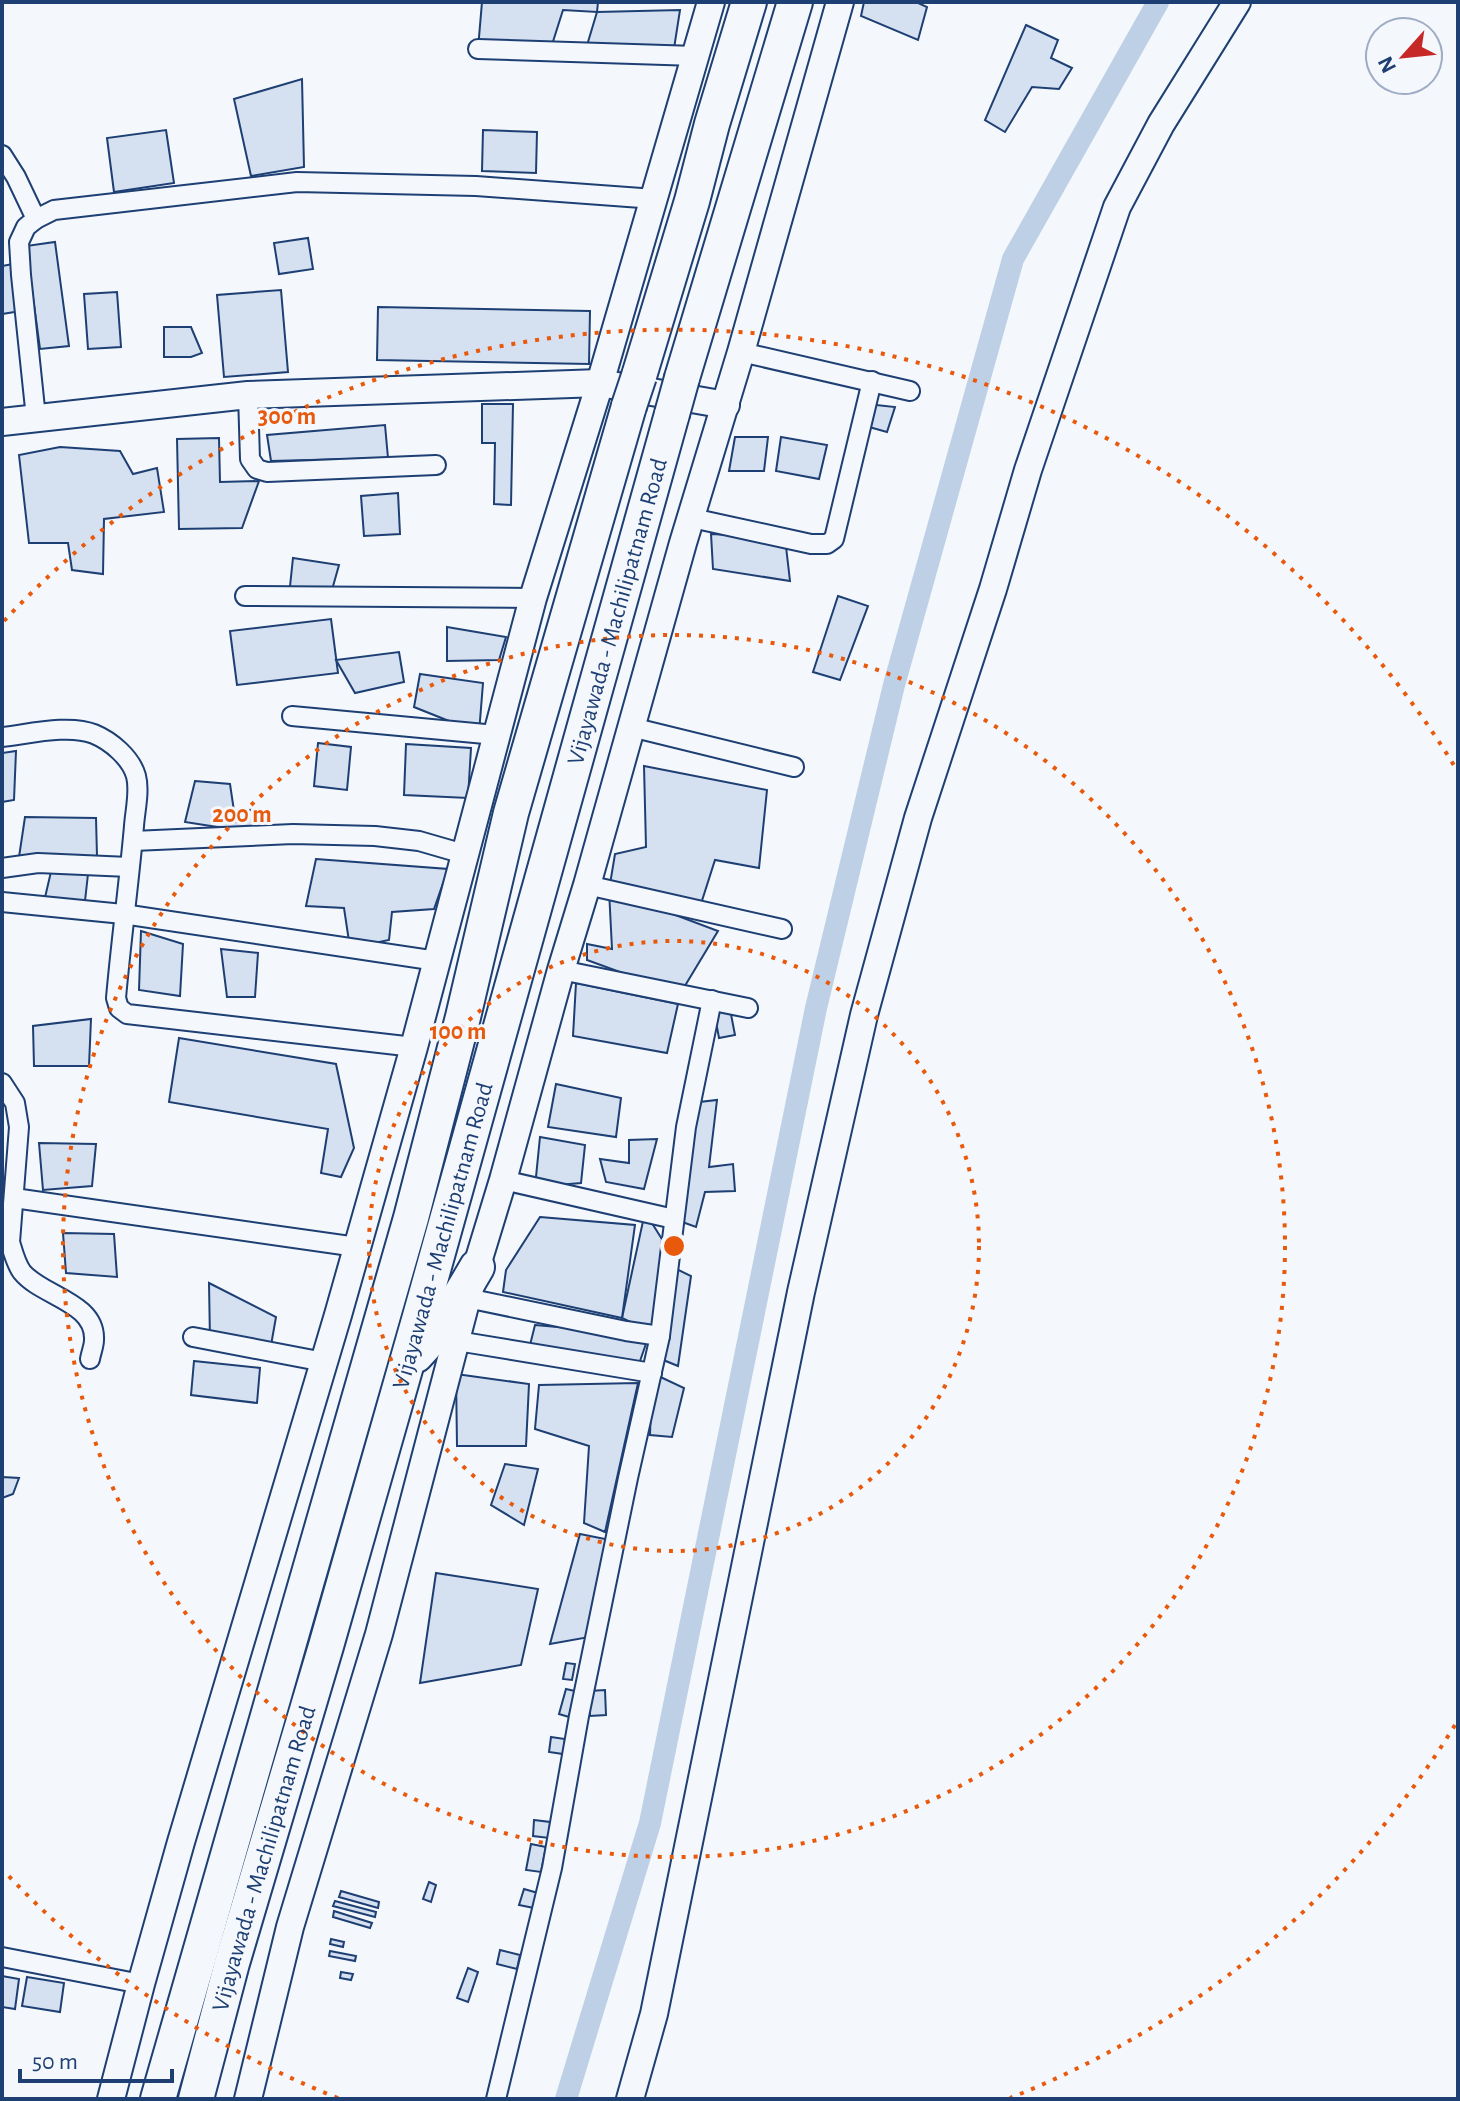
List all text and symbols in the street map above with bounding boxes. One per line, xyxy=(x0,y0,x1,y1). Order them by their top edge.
north arrow xyxy=(1364,16,1444,96)
text: N xyxy=(1374,53,1400,76)
text: 300 m xyxy=(258,405,316,429)
street label: Vijayawada - Machilipatnam Road xyxy=(564,456,672,768)
text: 200 m xyxy=(212,803,272,827)
text: 100 m xyxy=(430,1020,486,1044)
street label: Vijayawada - Machilipatnam Road xyxy=(389,1080,498,1392)
centre of rings xyxy=(660,1232,688,1260)
street label: Vijayawada - Machilipatnam Road xyxy=(209,1703,321,2014)
scale bar xyxy=(20,2033,172,2083)
text: 50 m xyxy=(32,2050,78,2074)

